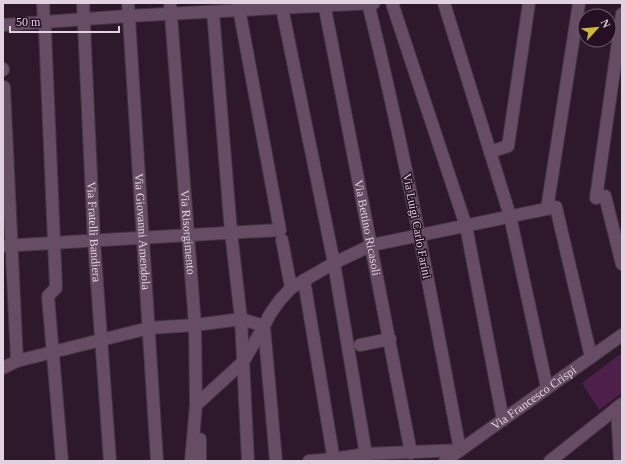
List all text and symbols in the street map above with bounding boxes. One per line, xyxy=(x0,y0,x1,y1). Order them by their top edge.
scale bar xyxy=(10,8,119,34)
north arrow xyxy=(577,8,617,48)
text: 50 m xyxy=(16,15,41,29)
text: N xyxy=(599,17,613,30)
street label: Via Luigi Carlo Farini xyxy=(400,172,434,280)
street label: Via Giovanni Amendola xyxy=(132,173,153,291)
street label: Via Bettino Ricasoli xyxy=(351,179,384,278)
street label: Via Fratelli Bandiera xyxy=(84,181,104,283)
street label: Via Risorgimento xyxy=(178,189,198,275)
street label: Via Francesco Crispi xyxy=(489,363,579,433)

